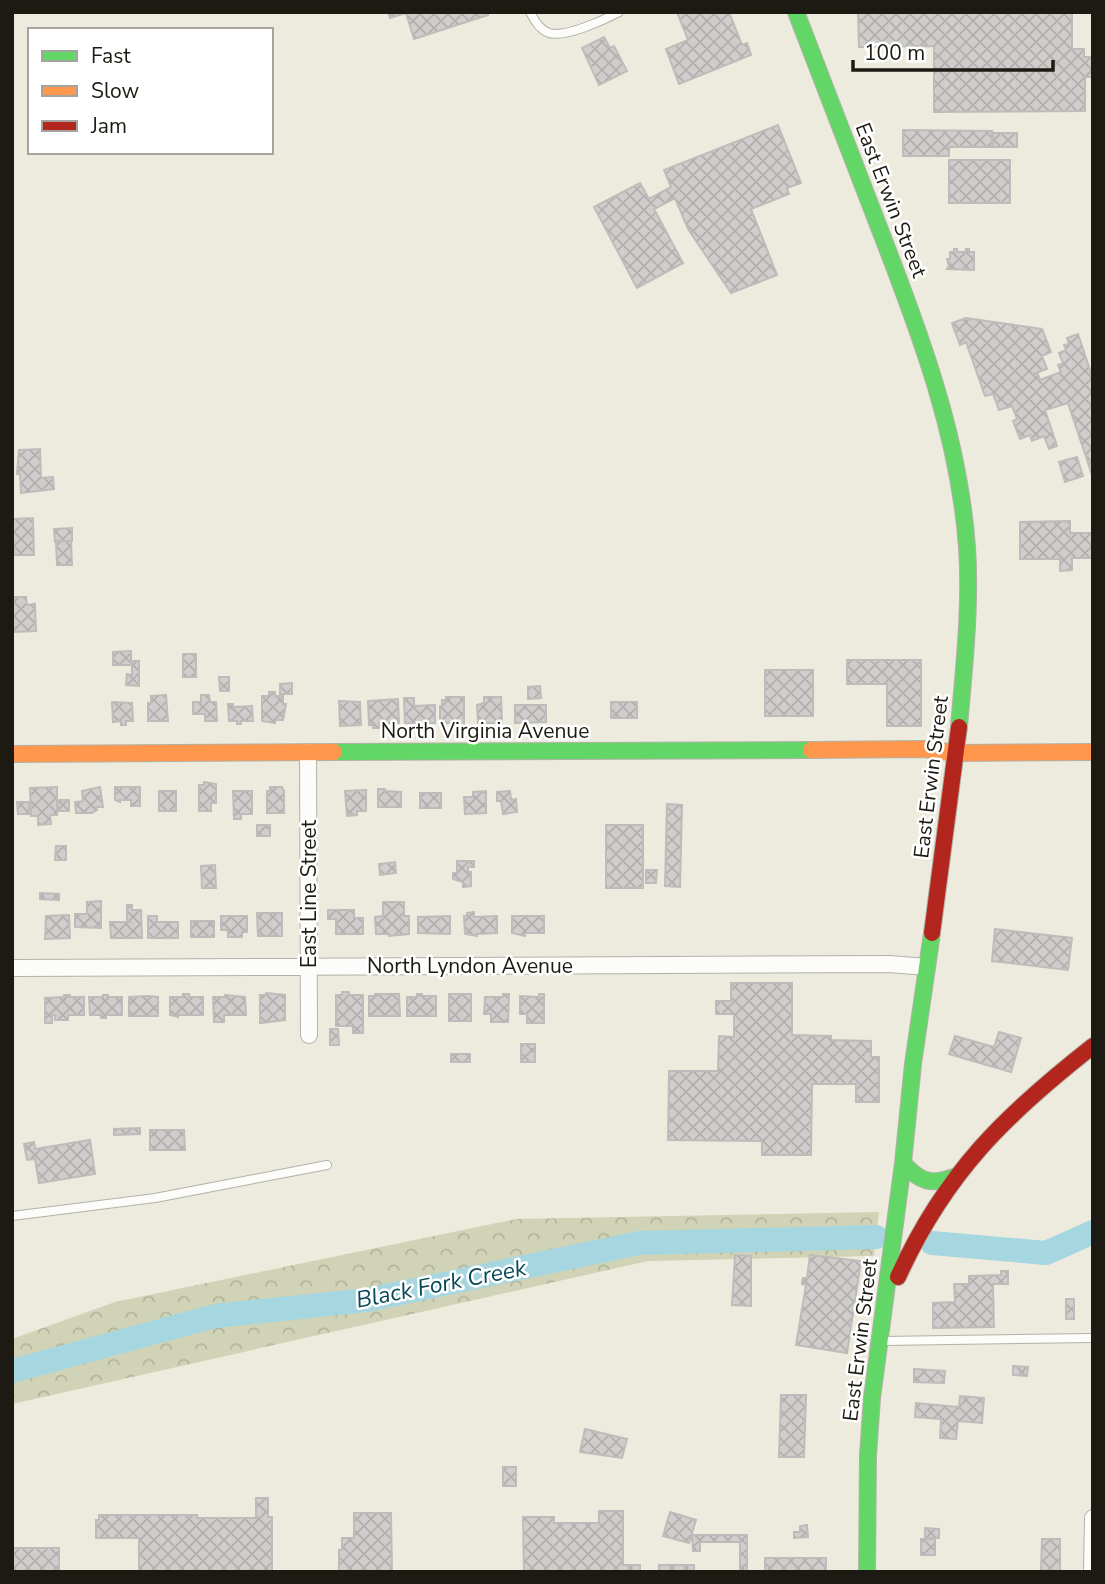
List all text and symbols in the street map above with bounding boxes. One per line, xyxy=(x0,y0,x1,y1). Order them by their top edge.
legend xyxy=(28,28,273,154)
scale bar xyxy=(853,28,1052,72)
text: 100 m xyxy=(864,39,925,67)
text: Fast xyxy=(91,42,131,70)
text: Slow xyxy=(91,77,140,105)
text: Jam xyxy=(90,112,127,140)
street label: East Erwin Street xyxy=(849,119,934,282)
street label: East Erwin Street xyxy=(907,694,955,860)
street label: North Virginia Avenue xyxy=(381,717,589,745)
street label: East Line Street xyxy=(295,819,323,968)
street label: North Lyndon Avenue xyxy=(367,952,573,980)
water label: Black Fork Creek xyxy=(353,1252,529,1316)
street label: East Erwin Street xyxy=(836,1257,884,1423)

